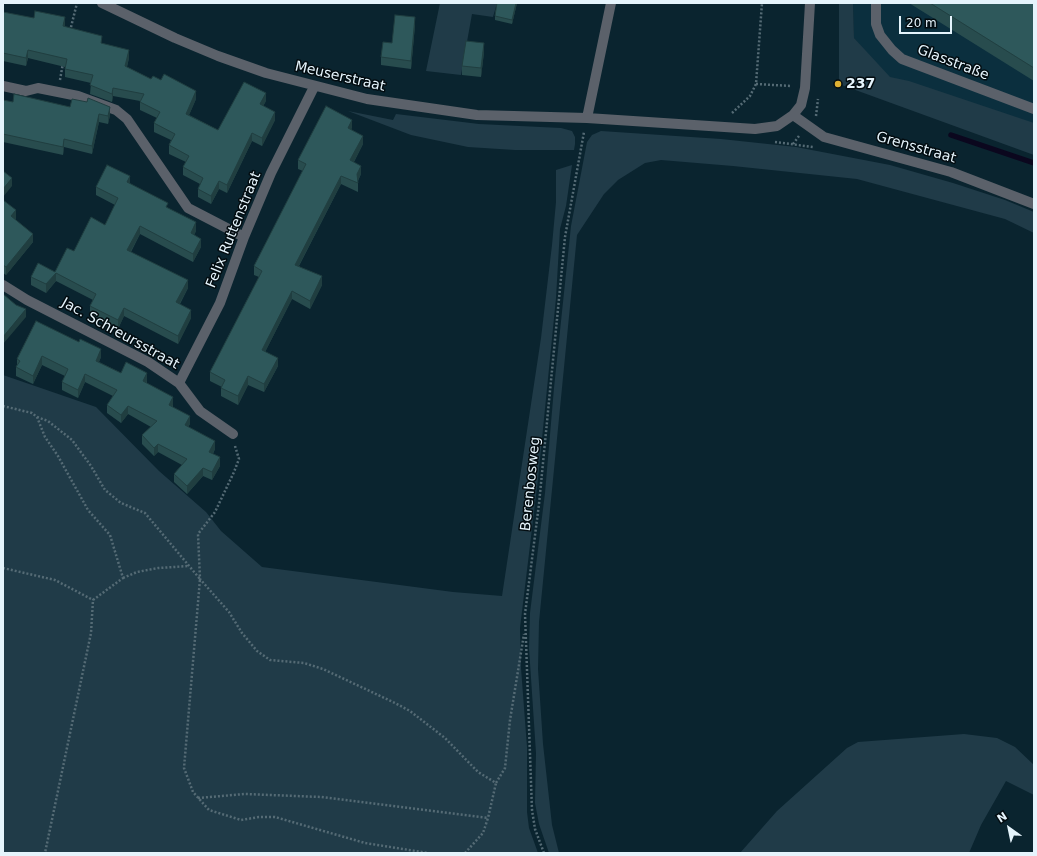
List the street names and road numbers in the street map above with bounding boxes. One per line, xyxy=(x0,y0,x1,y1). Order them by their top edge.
street label: Glasstraße xyxy=(915,42,991,84)
street label: Meuserstraat xyxy=(293,58,387,96)
street label: Grensstraat xyxy=(874,129,958,167)
street label: Felix Ruttenstraat xyxy=(203,169,265,291)
street label: Jac. Schreursstraat xyxy=(58,295,182,373)
street label: Berenbosweg xyxy=(518,436,544,532)

